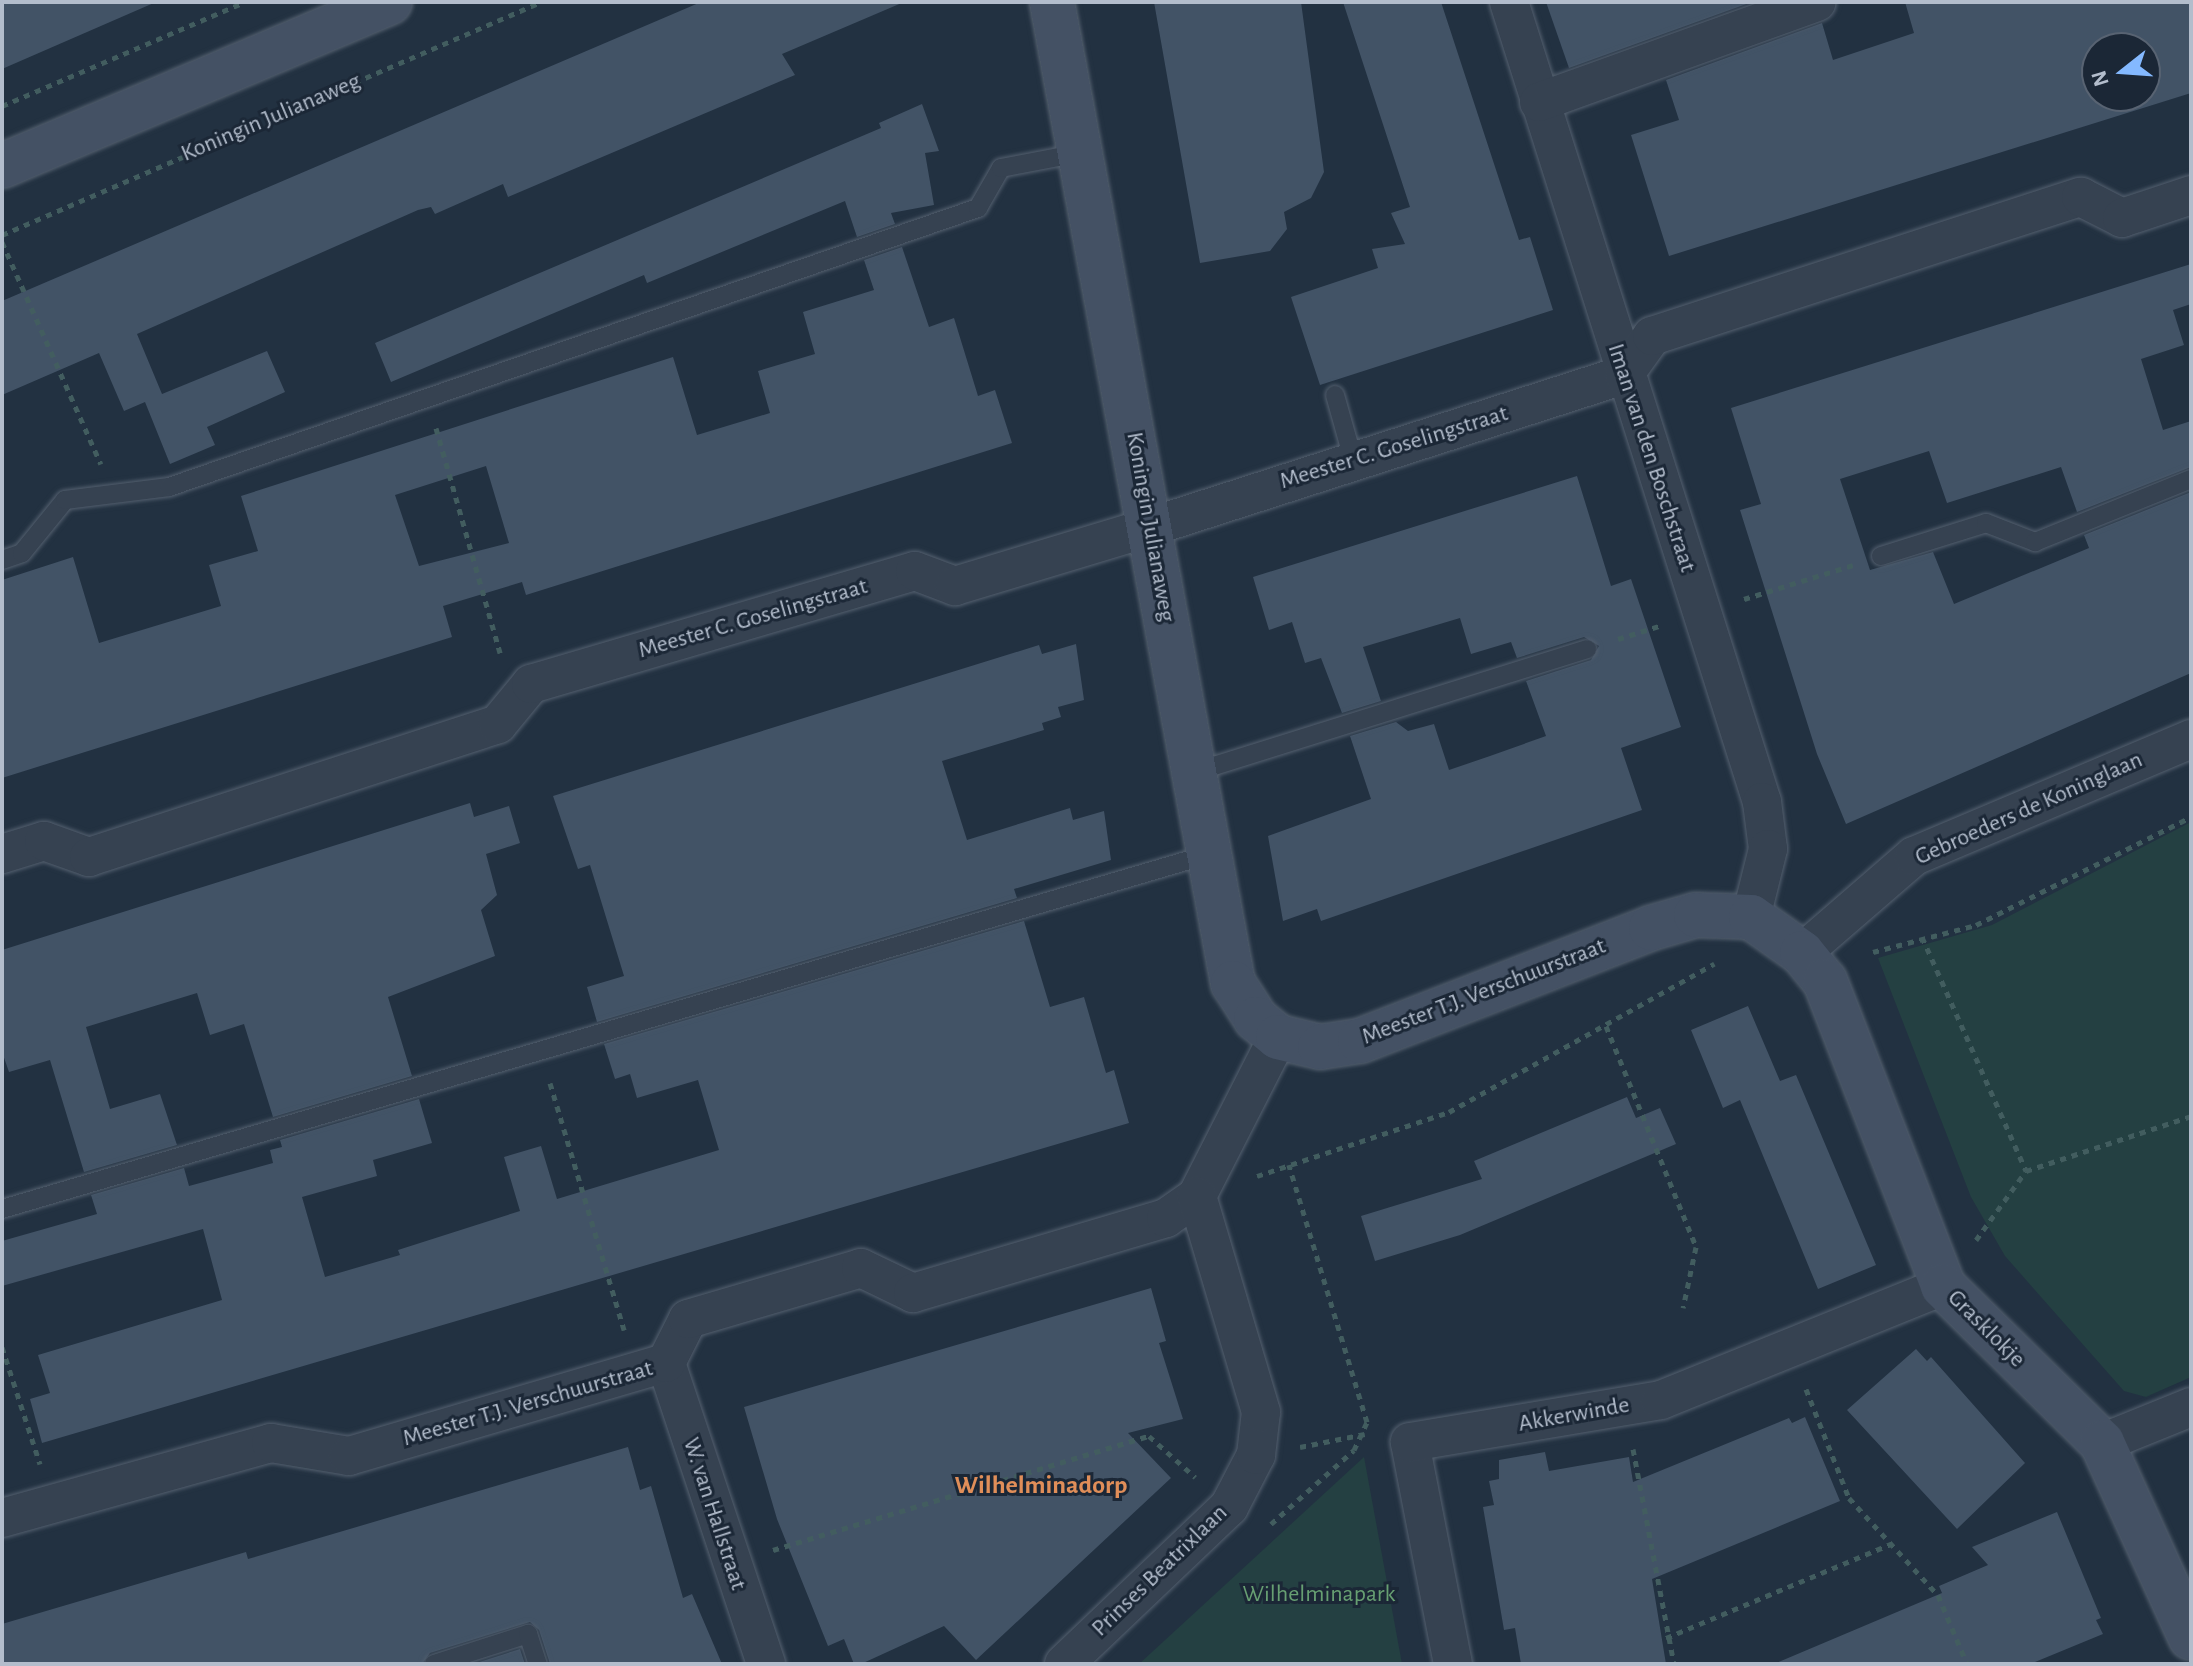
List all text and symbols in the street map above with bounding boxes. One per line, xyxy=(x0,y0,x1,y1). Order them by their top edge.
north arrow xyxy=(2081,32,2161,112)
street label: Koningin Julianaweg xyxy=(177,67,365,169)
text: N xyxy=(2087,68,2113,89)
street label: Iman van den Boschstraat xyxy=(1600,340,1702,576)
street label: Meester C. Goselingstraat xyxy=(1277,400,1511,496)
street label: Koningin Julianaweg xyxy=(1119,430,1181,624)
street label: Meester C. Goselingstraat xyxy=(635,573,871,665)
street label: Gebroeders de Koninglaan xyxy=(1911,746,2147,872)
street label: Meester T.J. Verschuurstraat xyxy=(1358,932,1610,1052)
street label: Grasklokje xyxy=(1941,1284,2031,1374)
street label: Meester T.J. Verschuurstraat xyxy=(400,1354,656,1454)
street label: Akkerwinde xyxy=(1516,1391,1632,1439)
street label: W. van Hallstraat xyxy=(676,1434,752,1594)
district label: Wilhelminadorp xyxy=(955,1470,1127,1502)
street label: Prinses Beatrixlaan xyxy=(1086,1499,1234,1643)
park label: Wilhelminapark xyxy=(1243,1581,1395,1609)

